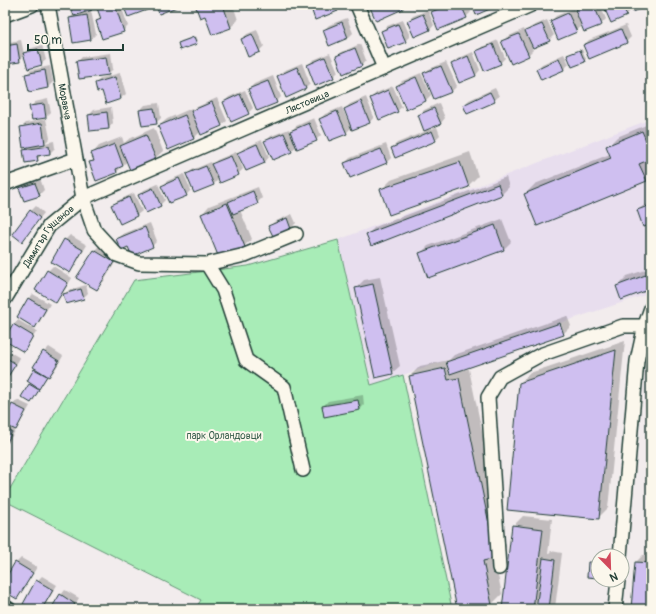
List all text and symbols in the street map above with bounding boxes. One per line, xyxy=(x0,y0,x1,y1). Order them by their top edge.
scale bar xyxy=(28,26,123,52)
text: 50 m xyxy=(34,33,62,48)
street label: Моравча xyxy=(55,83,74,121)
street label: Лястовица xyxy=(283,88,331,118)
street label: Димитър Гущанов xyxy=(20,203,77,270)
park label: парк Орландовци xyxy=(187,430,262,442)
north arrow xyxy=(590,548,630,588)
text: N xyxy=(607,569,620,584)

